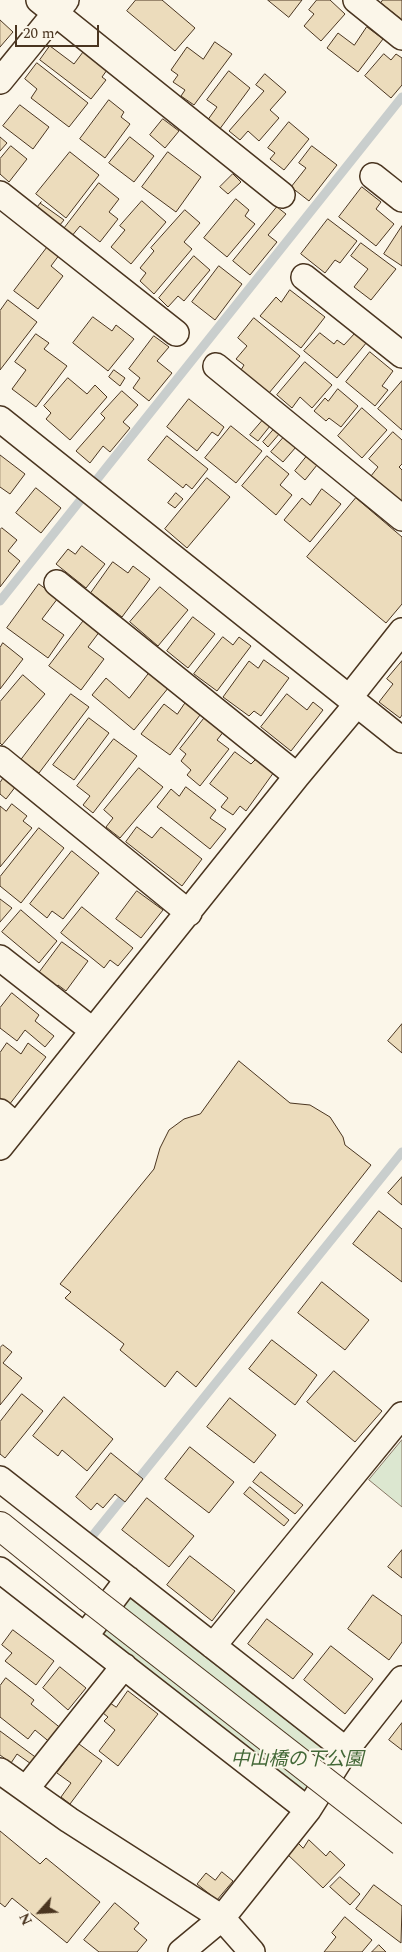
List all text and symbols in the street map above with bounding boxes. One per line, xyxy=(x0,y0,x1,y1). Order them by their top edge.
scale bar xyxy=(18,15,101,47)
text: 20 m xyxy=(23,22,55,45)
park label: 中山橋の下公園 xyxy=(231,1750,363,1772)
north arrow xyxy=(15,1887,65,1937)
text: N xyxy=(14,1909,38,1929)

